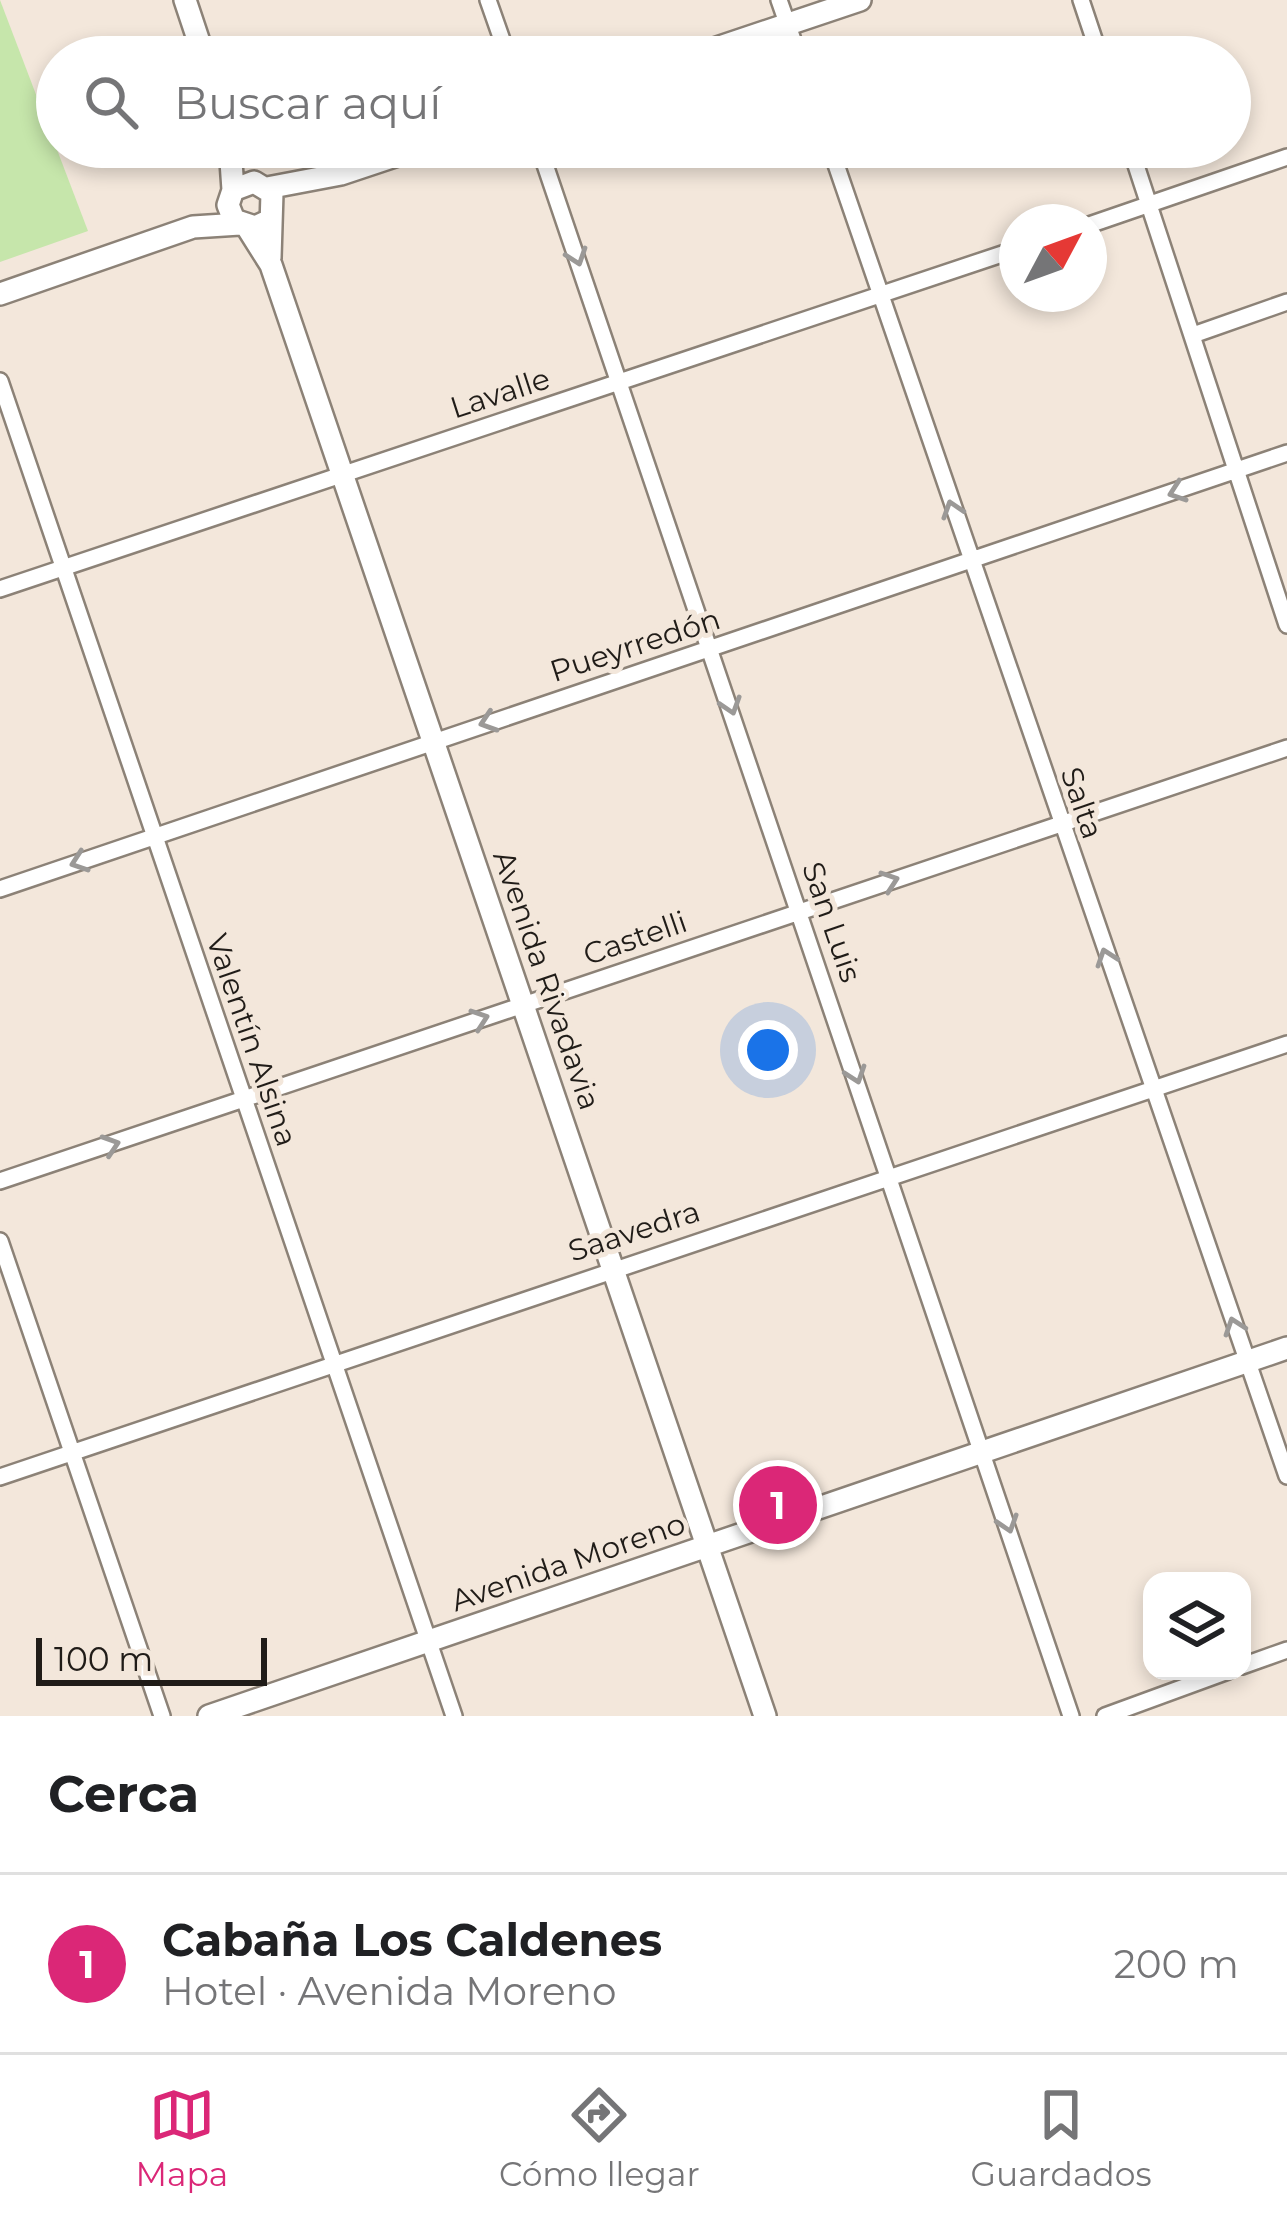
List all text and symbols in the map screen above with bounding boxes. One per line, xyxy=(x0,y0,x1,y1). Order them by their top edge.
search box xyxy=(36,36,1251,168)
icon: search xyxy=(78,69,144,135)
text: Buscar aquí xyxy=(174,75,441,130)
north arrow xyxy=(999,204,1107,312)
one-way arrow xyxy=(563,246,588,267)
street label: Lavalle xyxy=(445,360,555,426)
one-way arrow xyxy=(1167,478,1188,503)
one-way arrow xyxy=(942,499,967,520)
street label: Pueyrredón xyxy=(545,600,725,690)
one-way arrow xyxy=(716,695,741,716)
one-way arrow xyxy=(478,708,499,733)
street label: Salta xyxy=(1053,762,1111,844)
street label: Avenida Rivadavia xyxy=(485,845,609,1115)
one-way arrow xyxy=(69,847,90,872)
street label: San Luis xyxy=(794,857,870,987)
one-way arrow xyxy=(878,871,899,895)
street label: Castelli xyxy=(578,903,692,973)
street label: Valentín Alsina xyxy=(198,929,306,1151)
one-way arrow xyxy=(1096,948,1120,969)
one-way arrow xyxy=(469,1009,490,1033)
your location xyxy=(738,1020,798,1080)
one-way arrow xyxy=(842,1063,866,1084)
one-way arrow xyxy=(100,1134,121,1159)
street label: Saavedra xyxy=(563,1192,705,1270)
one-way arrow xyxy=(1224,1317,1248,1338)
pin: 1 xyxy=(739,1460,817,1550)
street label: Avenida Moreno xyxy=(446,1505,690,1619)
one-way arrow xyxy=(993,1513,1018,1534)
map controls xyxy=(1143,1572,1251,1680)
button: layers xyxy=(1143,1572,1251,1680)
scale bar xyxy=(36,1632,267,1685)
text: 100 m xyxy=(54,1639,153,1679)
text: Cerca xyxy=(48,1763,199,1825)
text: Cabaña Los Caldenes xyxy=(162,1912,662,1967)
text: 1 xyxy=(79,1940,95,1988)
text: 200 m xyxy=(1114,1940,1239,1988)
text: Hotel · Avenida Moreno xyxy=(162,1967,616,2015)
tab: Mapa xyxy=(135,2082,228,2194)
tab: Cómo llegar xyxy=(499,2082,700,2194)
tab: Guardados xyxy=(971,2082,1152,2194)

